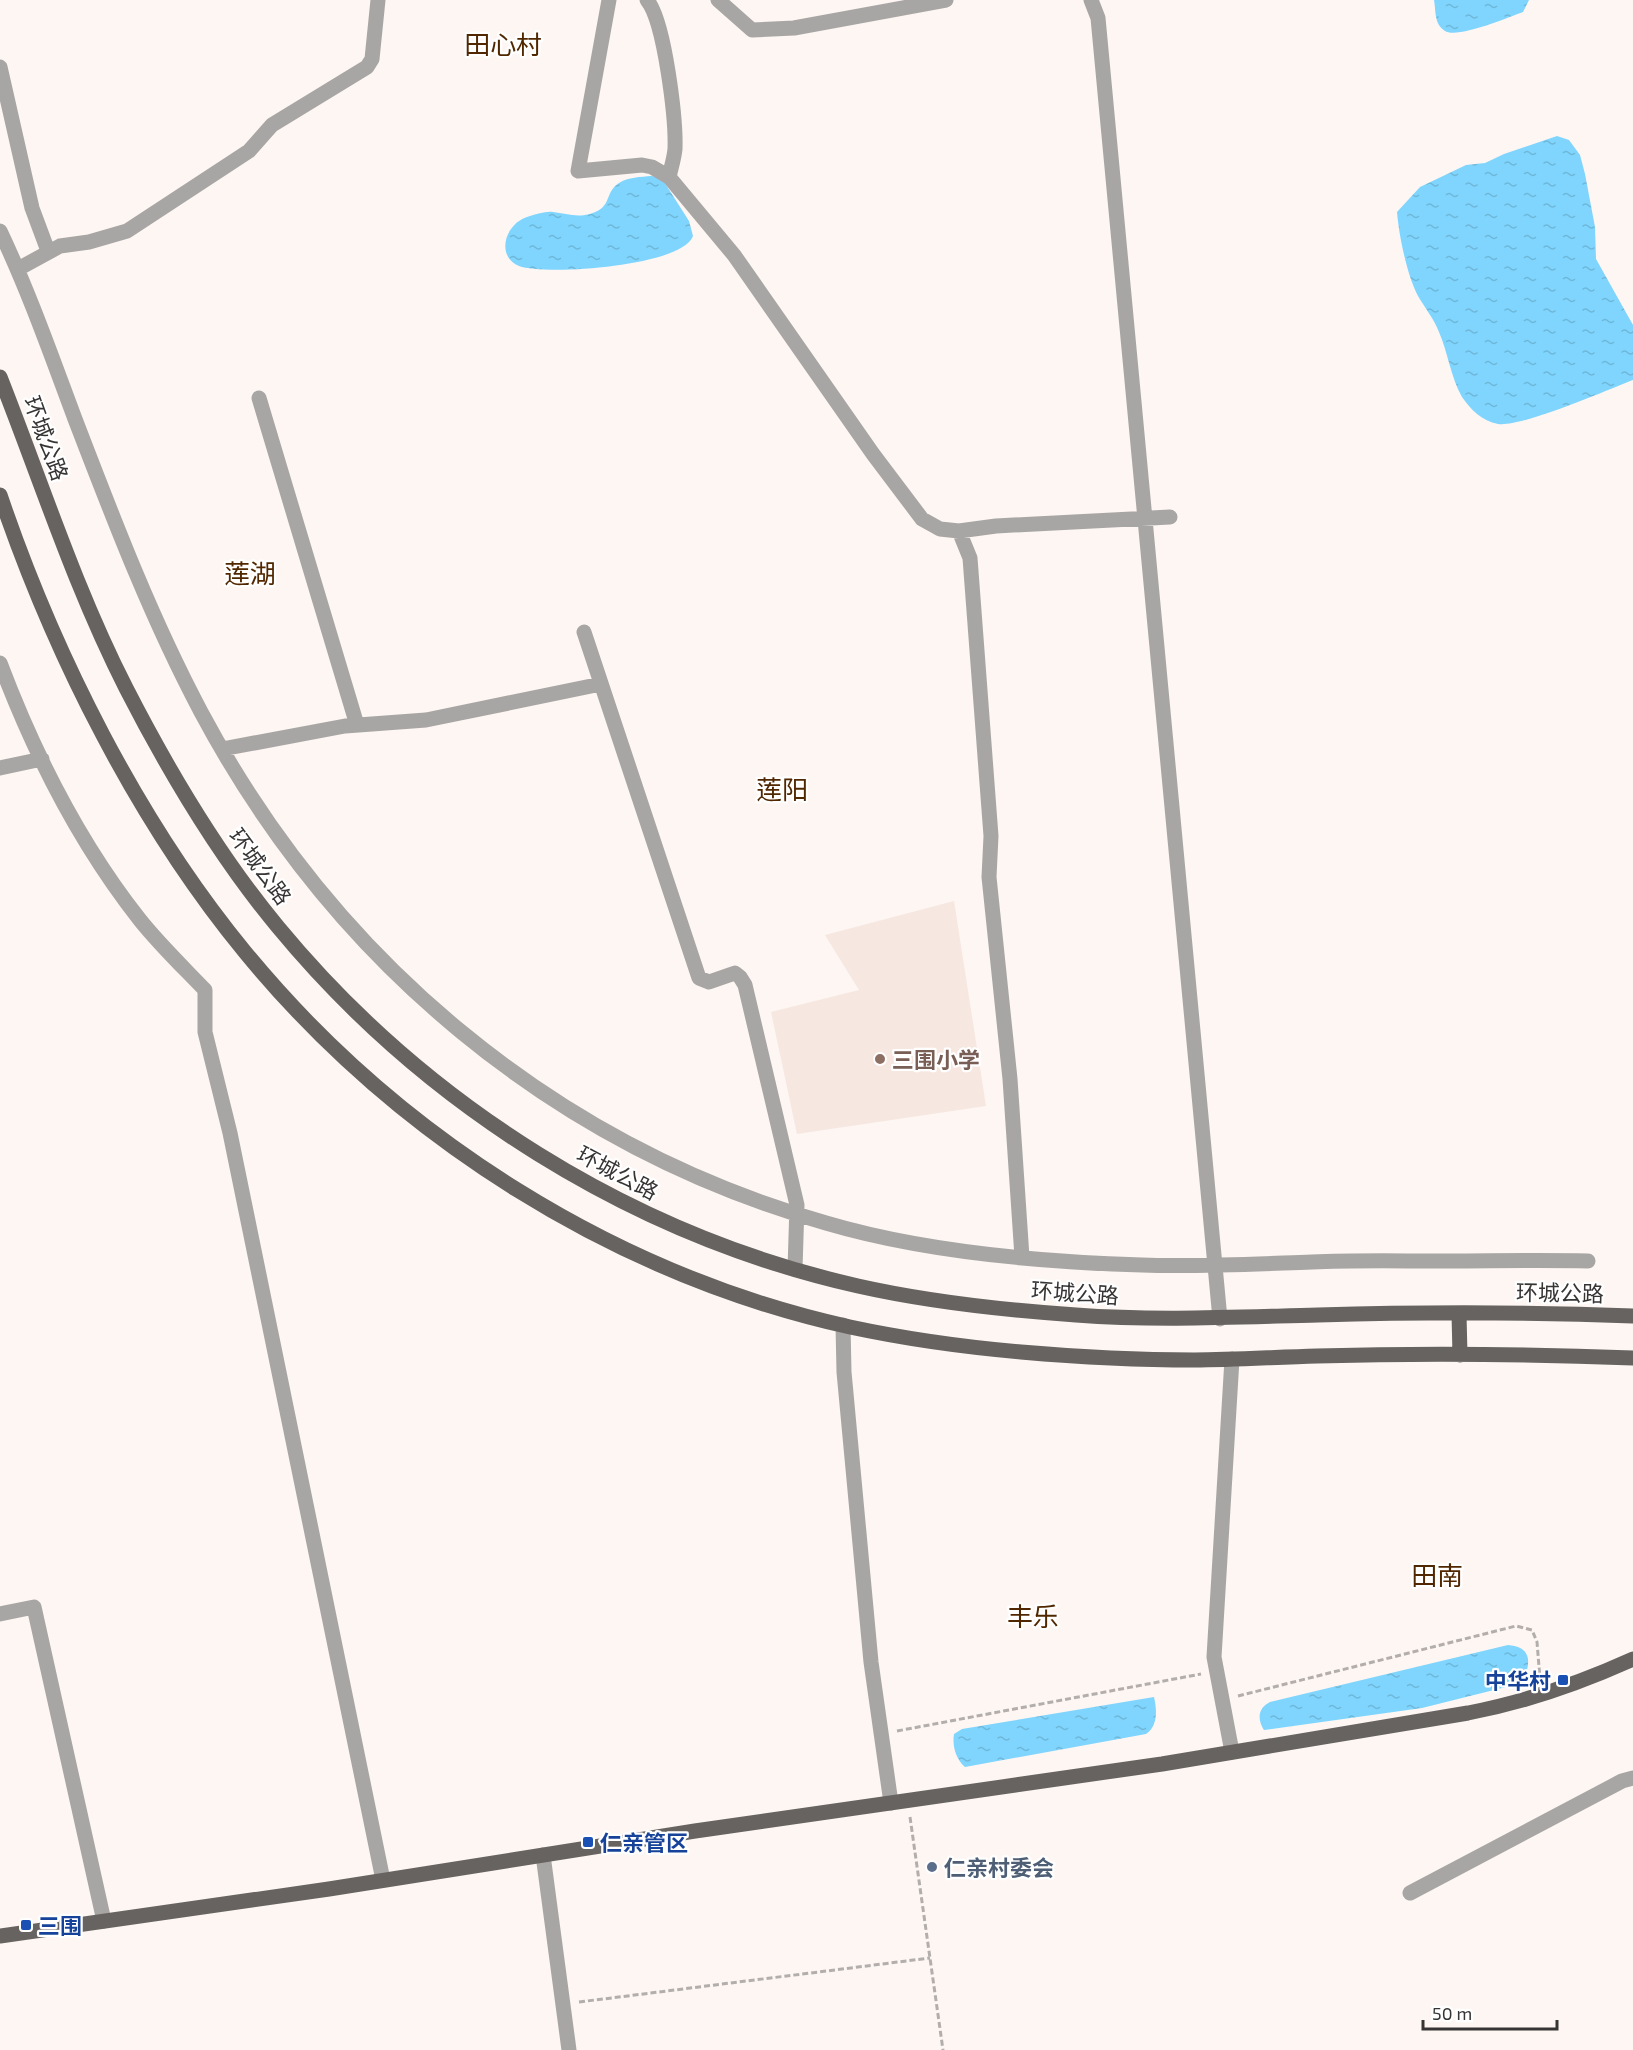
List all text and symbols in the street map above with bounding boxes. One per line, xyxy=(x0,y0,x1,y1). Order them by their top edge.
district label: 田心村 xyxy=(464,28,542,59)
street label: 环城公路 xyxy=(20,392,74,484)
district label: 莲湖 xyxy=(224,557,276,588)
district label: 莲阳 xyxy=(756,773,808,804)
street label: 环城公路 xyxy=(225,823,297,909)
place label: 三围小学 xyxy=(892,1046,980,1072)
marker: 三围小学 xyxy=(873,1052,887,1066)
street label: 环城公路 xyxy=(573,1140,663,1204)
street label: 环城公路 xyxy=(1030,1276,1120,1308)
street label: 环城公路 xyxy=(1516,1278,1604,1306)
district label: 田南 xyxy=(1411,1559,1463,1590)
district label: 丰乐 xyxy=(1007,1600,1059,1631)
place label: 中华村 xyxy=(1485,1667,1551,1693)
marker: 中华村 xyxy=(1556,1673,1570,1687)
place label: 仁亲管区 xyxy=(600,1829,688,1855)
marker: 仁亲管区 xyxy=(581,1835,595,1849)
place label: 仁亲村委会 xyxy=(944,1854,1054,1880)
marker: 仁亲村委会 xyxy=(925,1860,939,1874)
place label: 三围 xyxy=(38,1912,82,1938)
marker: 三围 xyxy=(19,1918,33,1932)
scale bar xyxy=(1423,1993,1556,2031)
text: 50 m xyxy=(1432,2002,1472,2024)

